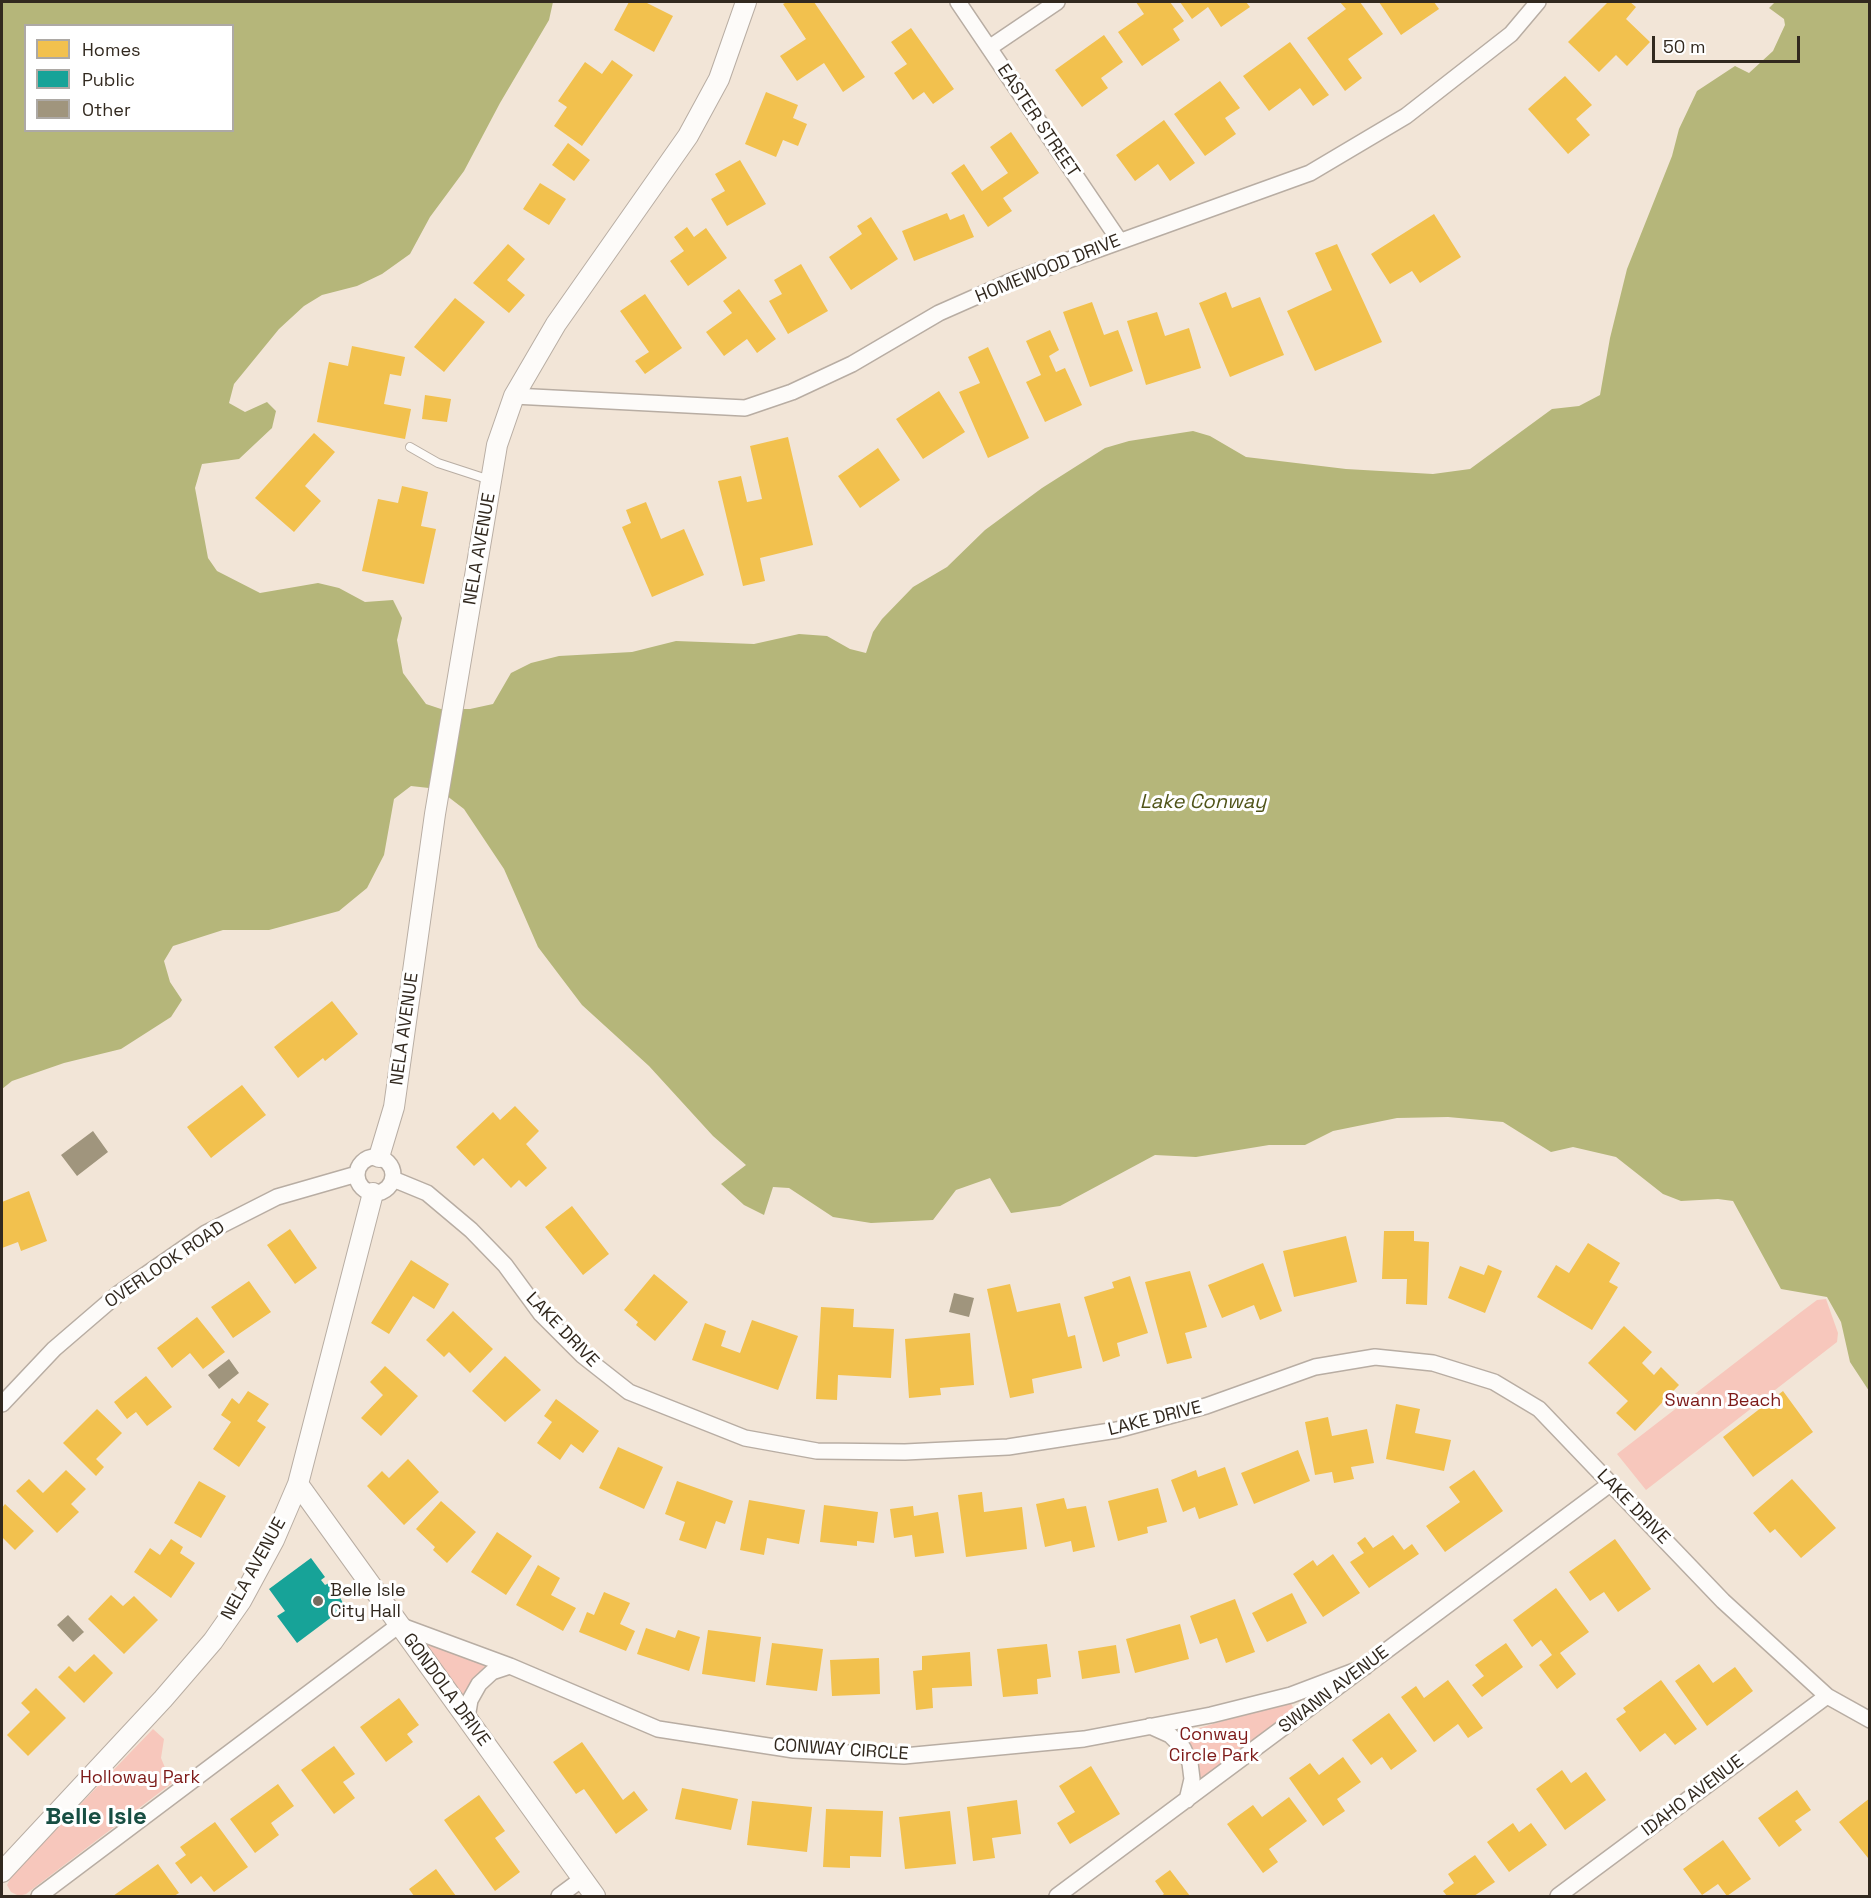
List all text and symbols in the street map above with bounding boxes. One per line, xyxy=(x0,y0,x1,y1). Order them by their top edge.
legend xyxy=(24,24,234,132)
scale bar xyxy=(1655,24,1804,62)
text: 50 m xyxy=(1663,35,1705,58)
text: Homes xyxy=(82,38,141,61)
street label: EASTER STREET xyxy=(992,60,1084,182)
text: Public xyxy=(82,68,135,91)
text: Other xyxy=(82,98,131,121)
street label: HOMEWOOD DRIVE xyxy=(972,230,1124,308)
street label: NELA AVENUE xyxy=(459,491,501,607)
water label: Lake Conway xyxy=(1140,791,1266,815)
street label: NELA AVENUE xyxy=(386,971,424,1087)
street label: OVERLOOK ROAD xyxy=(101,1217,229,1313)
street label: LAKE DRIVE xyxy=(521,1288,603,1372)
park label: Swann Beach xyxy=(1665,1390,1781,1412)
street label: LAKE DRIVE xyxy=(1106,1397,1204,1441)
street label: LAKE DRIVE xyxy=(1592,1465,1674,1549)
street label: NELA AVENUE xyxy=(217,1514,291,1624)
place label: Belle Isle City Hall xyxy=(330,1580,406,1622)
marker: Belle Isle City Hall xyxy=(311,1594,325,1608)
street label: GONDOLA DRIVE xyxy=(398,1629,494,1751)
street label: SWANN AVENUE xyxy=(1275,1642,1393,1738)
park label: Conway Circle Park xyxy=(1169,1724,1259,1766)
street label: CONWAY CIRCLE xyxy=(773,1735,909,1765)
street label: IDAHO AVENUE xyxy=(1638,1751,1748,1841)
park label: Holloway Park xyxy=(80,1767,200,1789)
district label: Belle Isle xyxy=(45,1803,147,1831)

